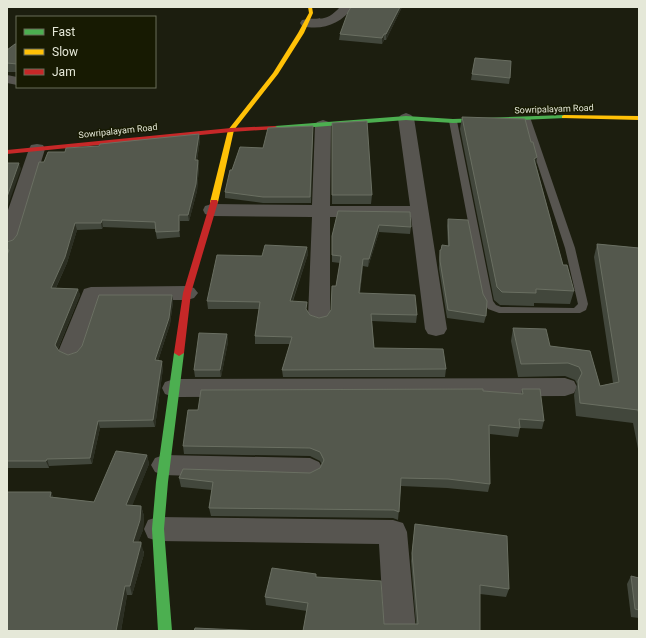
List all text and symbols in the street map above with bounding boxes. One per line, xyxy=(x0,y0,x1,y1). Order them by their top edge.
legend xyxy=(16,16,156,88)
text: Fast xyxy=(52,25,75,39)
text: Slow xyxy=(52,45,78,59)
text: Jam xyxy=(52,65,76,79)
street label: Sowripalayam Road xyxy=(514,103,594,115)
street label: Sowripalayam Road xyxy=(78,122,158,140)

